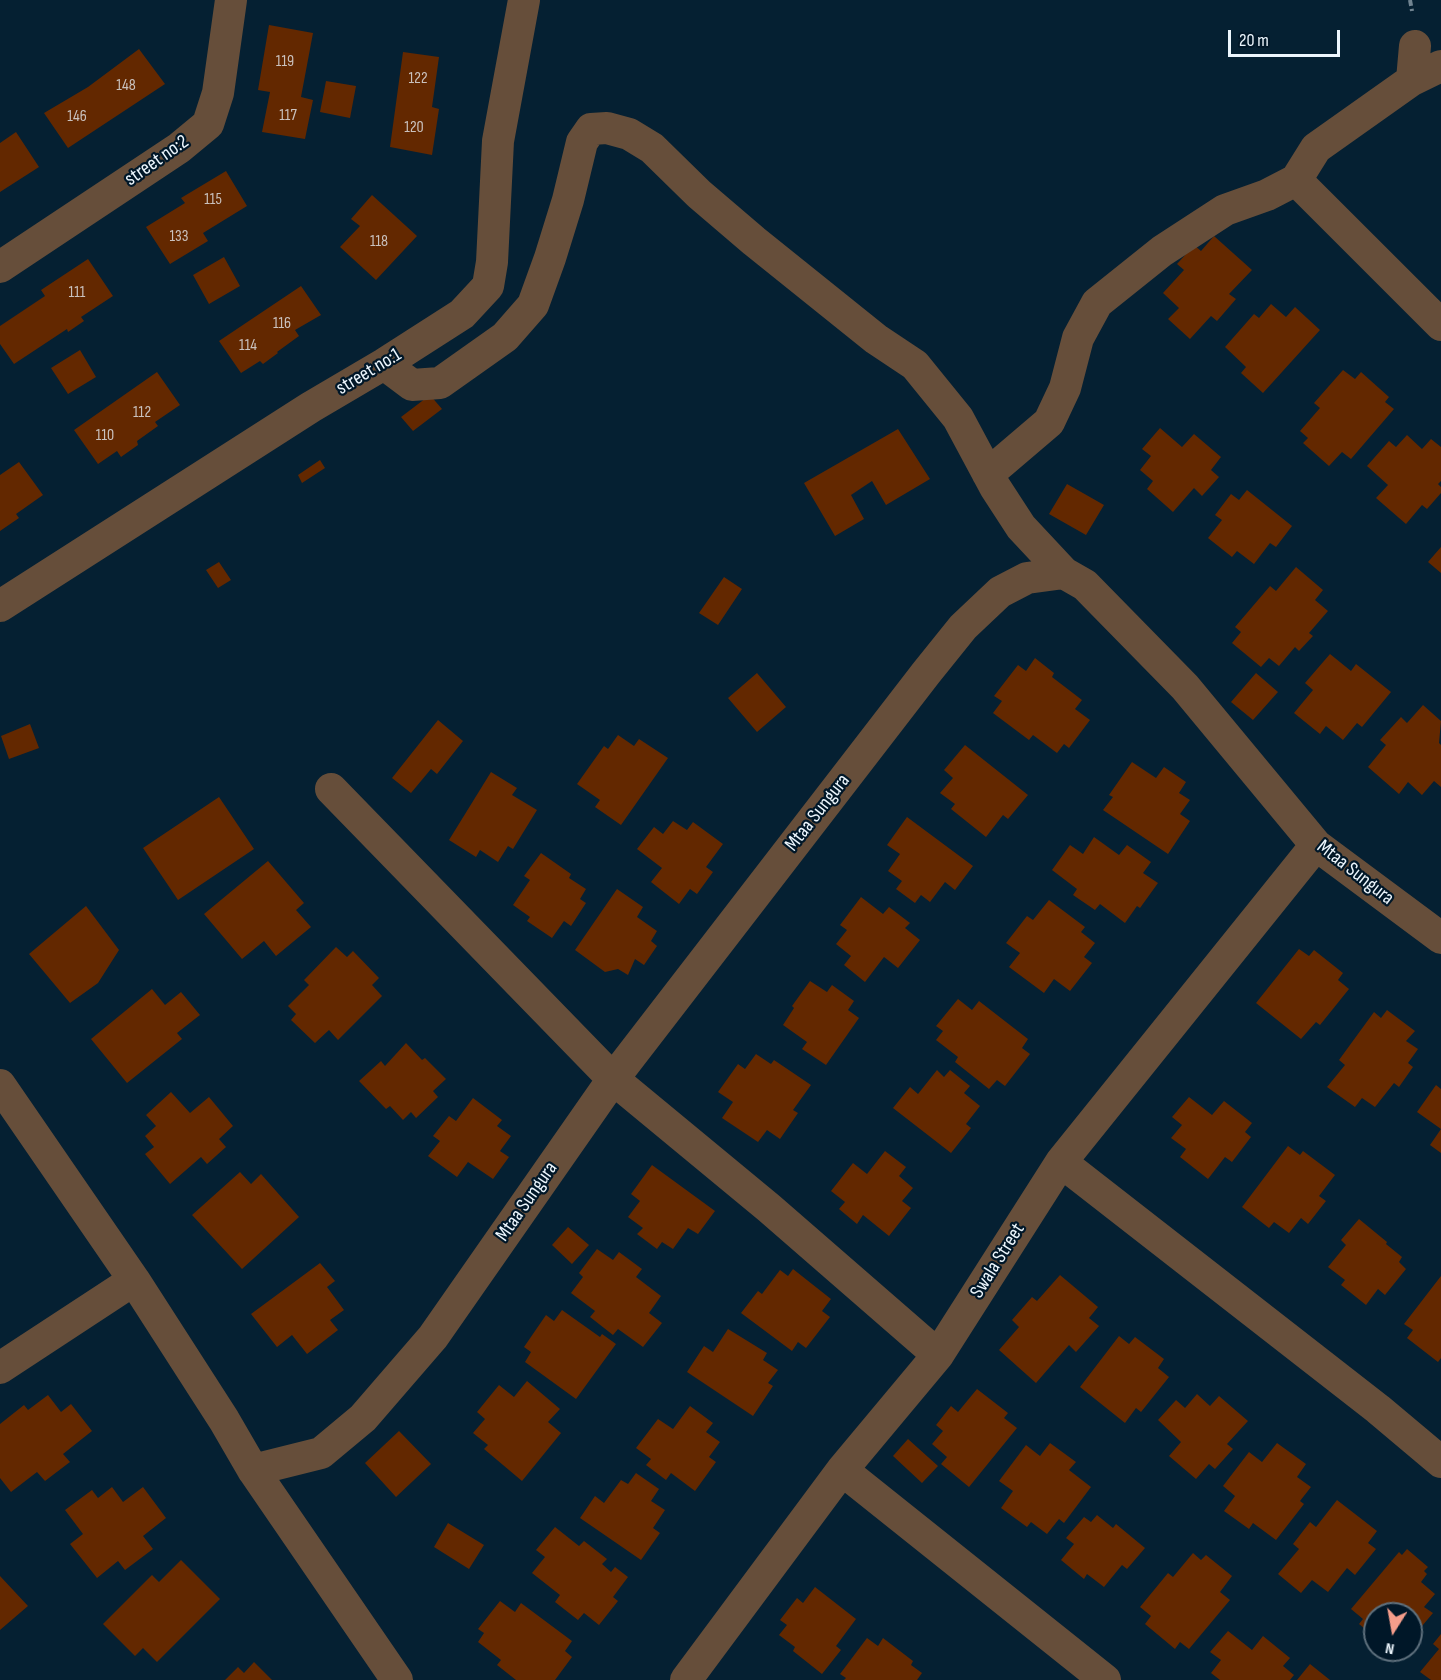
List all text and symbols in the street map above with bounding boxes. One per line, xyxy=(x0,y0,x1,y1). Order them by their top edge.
scale bar xyxy=(1231,18,1344,56)
text: 20 m xyxy=(1239,30,1269,51)
house number: 119 xyxy=(276,52,294,72)
house number: 122 xyxy=(409,69,427,89)
house number: 148 xyxy=(116,76,136,96)
house number: 117 xyxy=(279,106,297,126)
house number: 146 xyxy=(67,107,87,127)
house number: 120 xyxy=(404,118,424,138)
street label: street no:2 xyxy=(120,130,194,192)
house number: 115 xyxy=(204,190,222,210)
house number: 133 xyxy=(169,227,189,247)
house number: 118 xyxy=(370,232,388,252)
house number: 111 xyxy=(69,283,85,303)
house number: 116 xyxy=(273,314,291,334)
house number: 114 xyxy=(239,336,257,356)
street label: street no:1 xyxy=(332,343,406,401)
house number: 112 xyxy=(133,403,151,423)
house number: 110 xyxy=(96,426,114,446)
street label: Mtaa Sungura xyxy=(780,770,856,856)
street label: Mtaa Sungura xyxy=(1312,835,1398,911)
street label: Mtaa Sungura xyxy=(491,1158,563,1246)
street label: Swala Street xyxy=(966,1219,1030,1303)
north arrow xyxy=(1363,1602,1423,1662)
text: N xyxy=(1384,1638,1396,1658)

